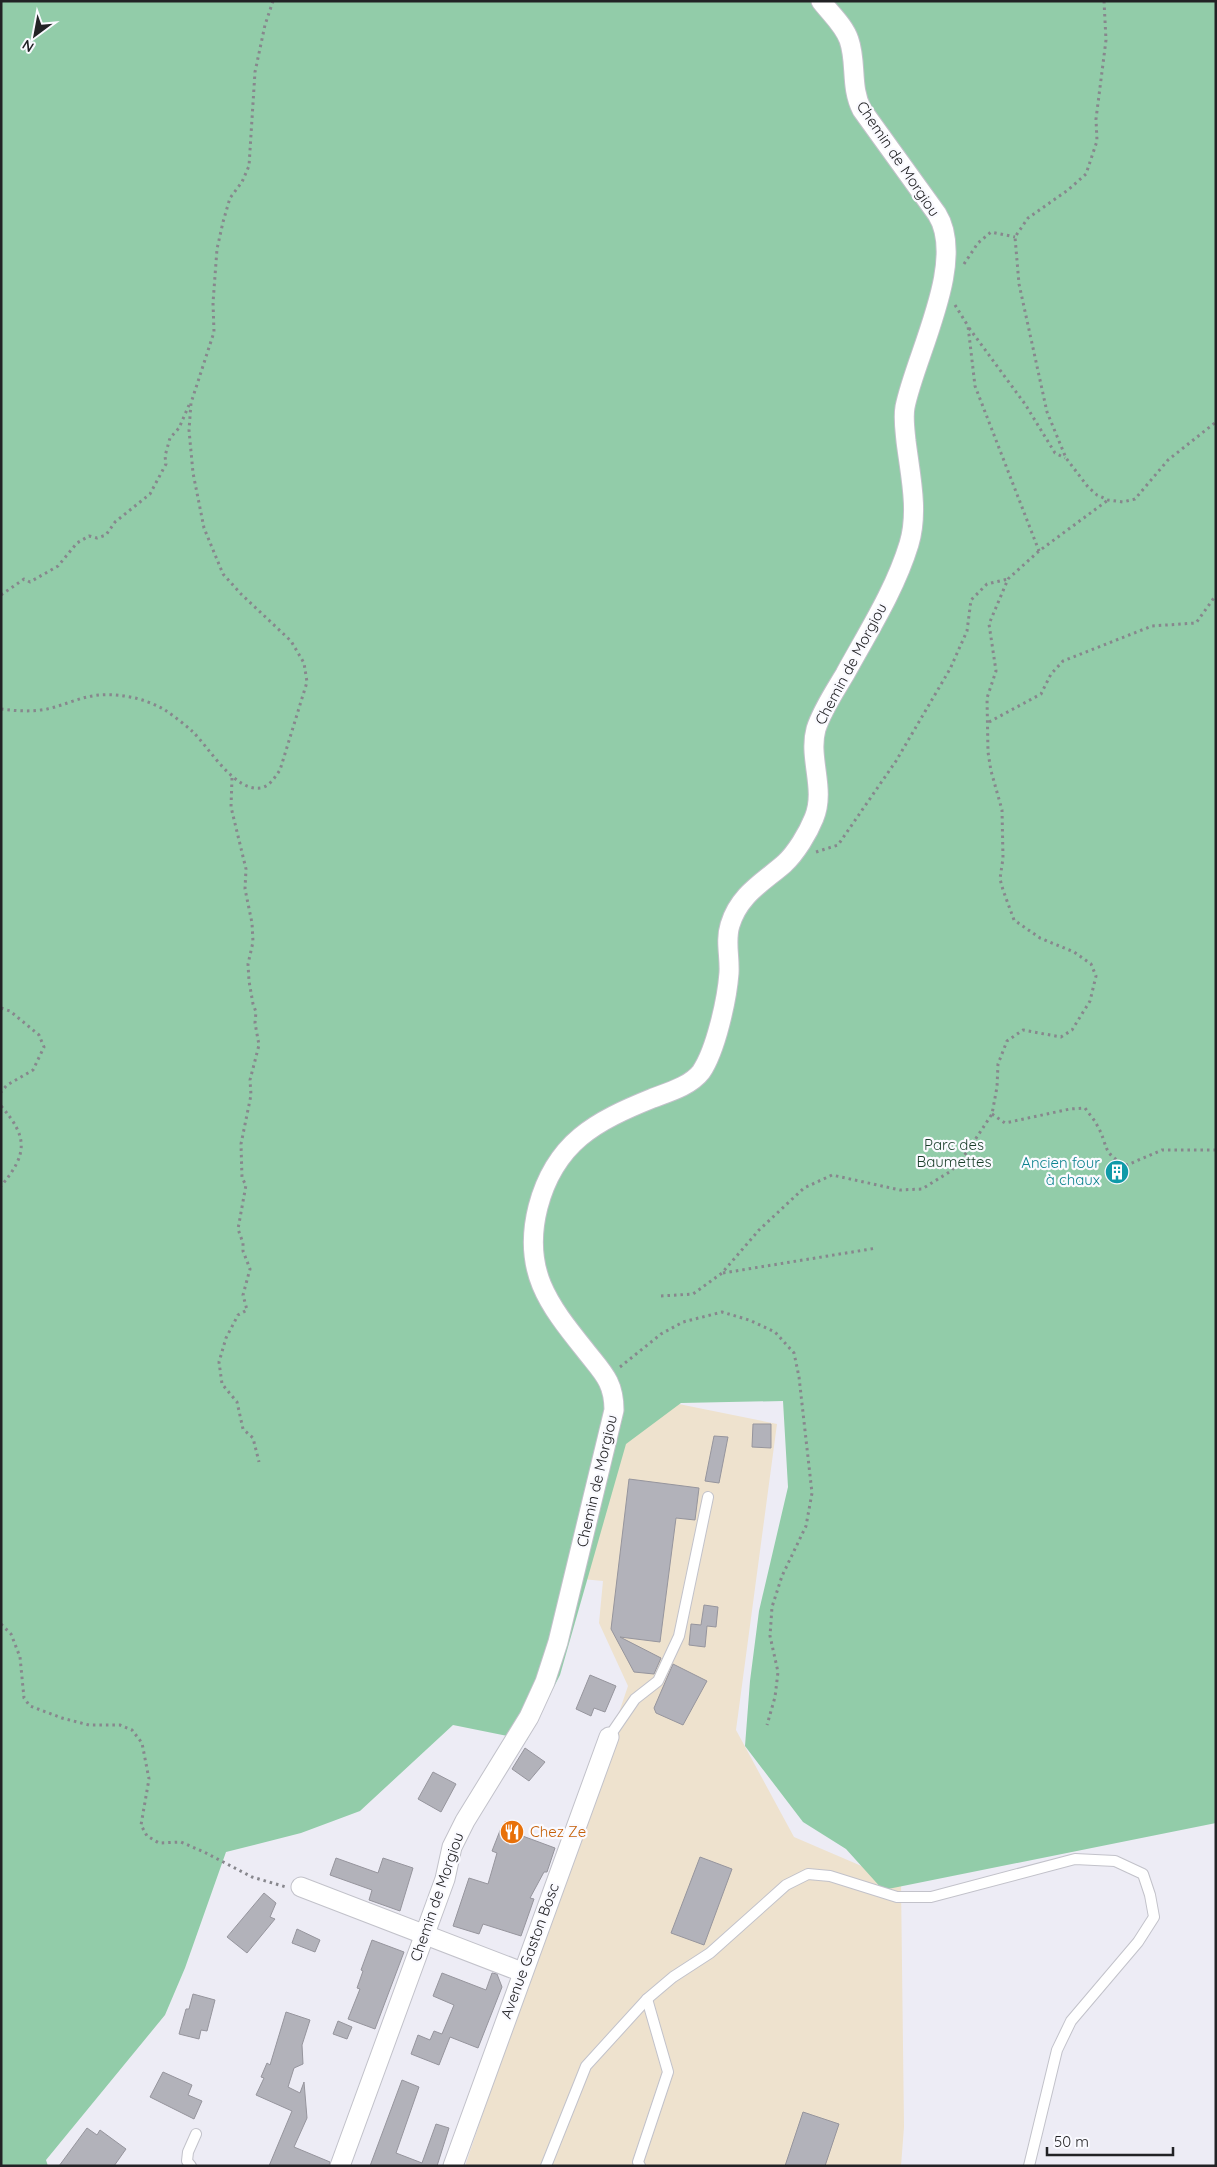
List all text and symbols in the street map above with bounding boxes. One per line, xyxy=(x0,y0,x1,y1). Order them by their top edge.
north arrow xyxy=(10,10,60,60)
text: N xyxy=(19,36,37,56)
street label: Chemin de Morgiou xyxy=(853,97,944,220)
street label: Chemin de Morgiou xyxy=(810,600,891,728)
park label: Parc des Baumettes xyxy=(916,1135,992,1171)
place label: Ancien four à chaux xyxy=(1021,1153,1100,1189)
building icon: Ancien four à chaux xyxy=(1104,1159,1130,1185)
street label: Chemin de Morgiou xyxy=(572,1413,621,1549)
restaurant icon: Chez Ze xyxy=(499,1819,525,1845)
place label: Chez Ze xyxy=(530,1822,586,1841)
street label: Chemin de Morgiou xyxy=(406,1830,468,1964)
street label: Avenue Gaston Bosc xyxy=(496,1880,563,2021)
scale bar xyxy=(1047,2124,1173,2156)
text: 50 m xyxy=(1054,2132,1089,2151)

